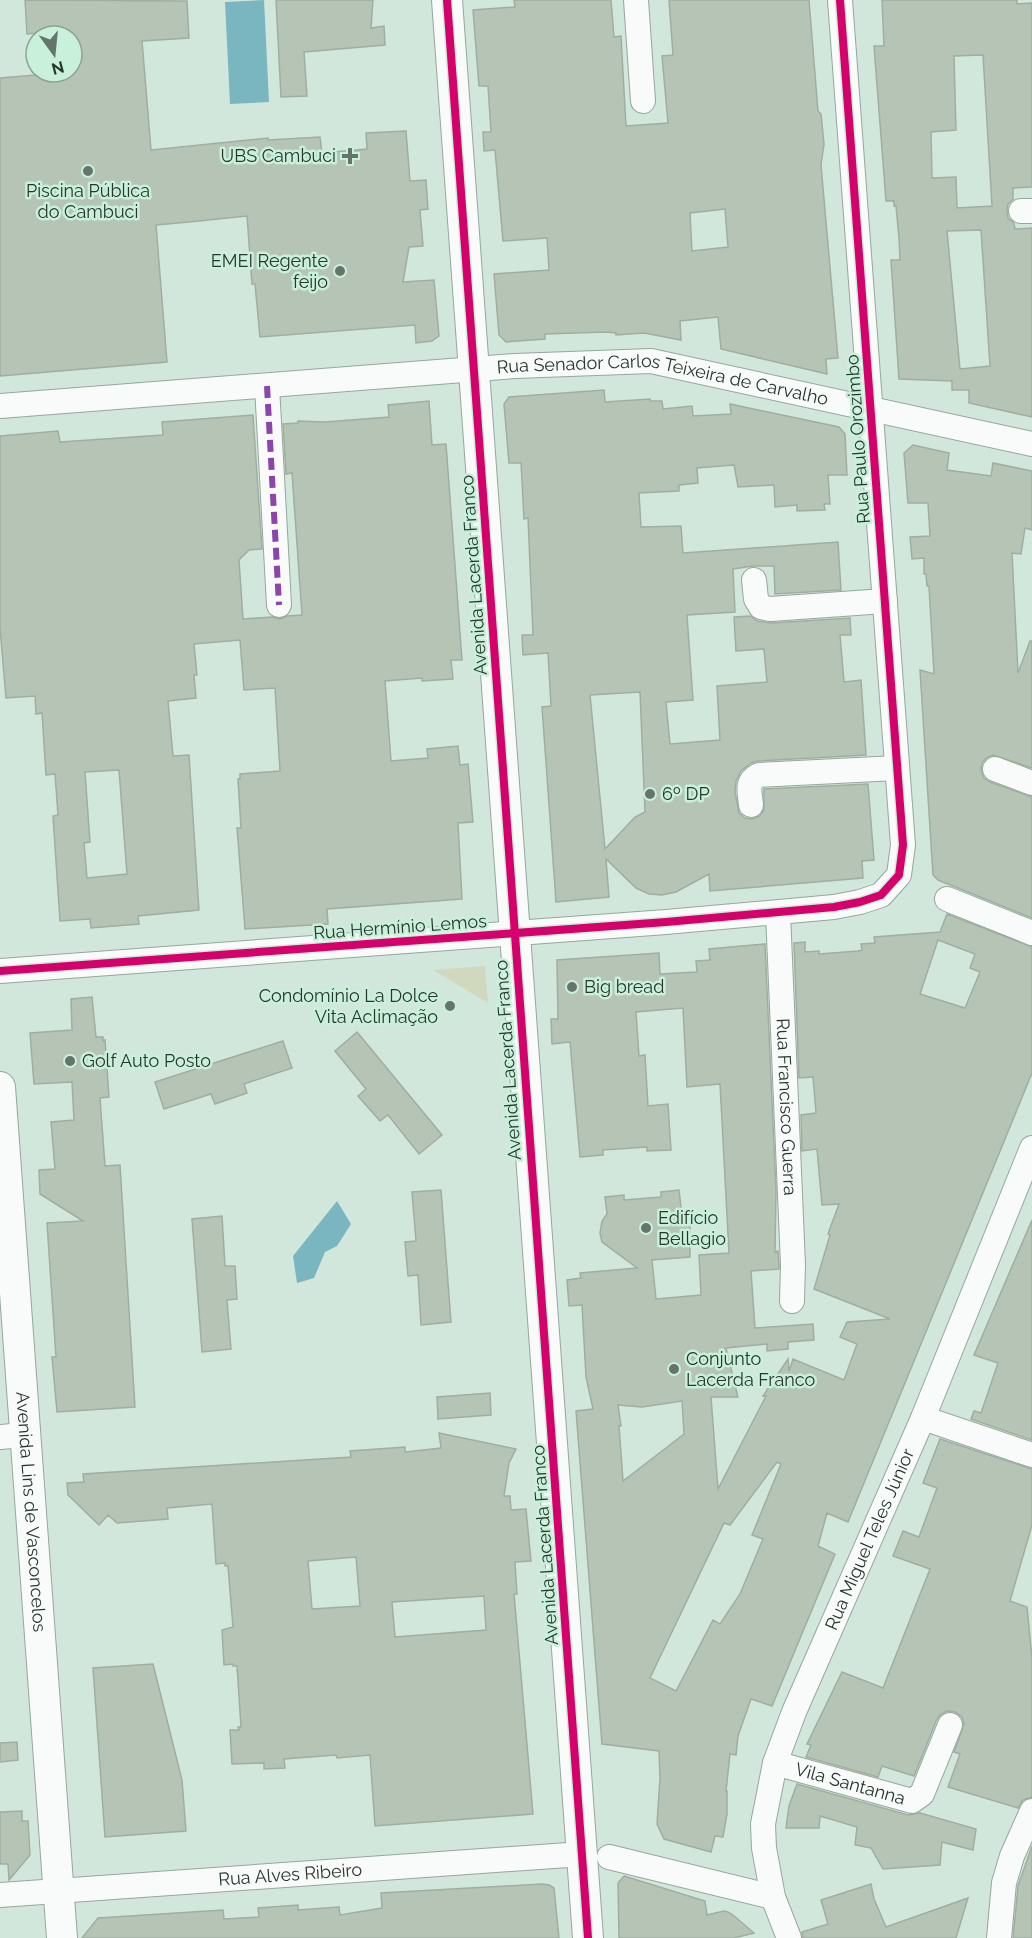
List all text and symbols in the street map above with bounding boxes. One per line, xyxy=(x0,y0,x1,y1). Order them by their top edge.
north arrow xyxy=(24,24,84,84)
text: N xyxy=(49,57,66,79)
place label: UBS Cambuci xyxy=(221,145,336,166)
marker: UBS Cambuci xyxy=(341,147,359,165)
marker: Piscina Pública do Cambuci xyxy=(81,164,95,178)
place label: Piscina Pública do Cambuci xyxy=(26,180,150,222)
place label: EMEI Regente feijo xyxy=(211,250,328,292)
marker: EMEI Regente feijo xyxy=(333,264,347,278)
street label: Rua Senador Carlos Teixeira de Carvalho xyxy=(496,350,831,409)
street label: Rua Paulo Orozimbo xyxy=(841,353,874,524)
street label: Avenida Lacerda Franco xyxy=(456,474,491,676)
place label: 6º DP xyxy=(662,783,710,804)
marker: 6º DP xyxy=(643,787,657,801)
street label: Rua Hermínio Lemos xyxy=(313,910,488,943)
street label: Avenida Lacerda Franco xyxy=(490,959,525,1161)
place label: Big bread xyxy=(584,976,664,997)
marker: Big bread xyxy=(565,980,579,994)
place label: Condomínio La Dolce Vita Aclimação xyxy=(259,985,438,1027)
marker: Condomínio La Dolce Vita Aclimação xyxy=(443,999,457,1013)
street label: Rua Francisco Guerra xyxy=(772,1018,801,1196)
place label: Golf Auto Posto xyxy=(82,1050,211,1071)
marker: Golf Auto Posto xyxy=(63,1054,77,1068)
place label: Edifício Bellagio xyxy=(658,1207,726,1249)
marker: Edifício Bellagio xyxy=(639,1221,653,1235)
place label: Conjunto Lacerda Franco xyxy=(686,1348,816,1390)
marker: Conjunto Lacerda Franco xyxy=(667,1362,681,1376)
street label: Avenida Lins de Vasconcelos xyxy=(12,1391,51,1633)
street label: Avenida Lacerda Franco xyxy=(527,1444,562,1646)
street label: Rua Miguel Teles Júnior xyxy=(820,1445,919,1633)
street label: Vila Santanna xyxy=(793,1758,908,1809)
street label: Rua Alves Ribeiro xyxy=(218,1858,363,1890)

